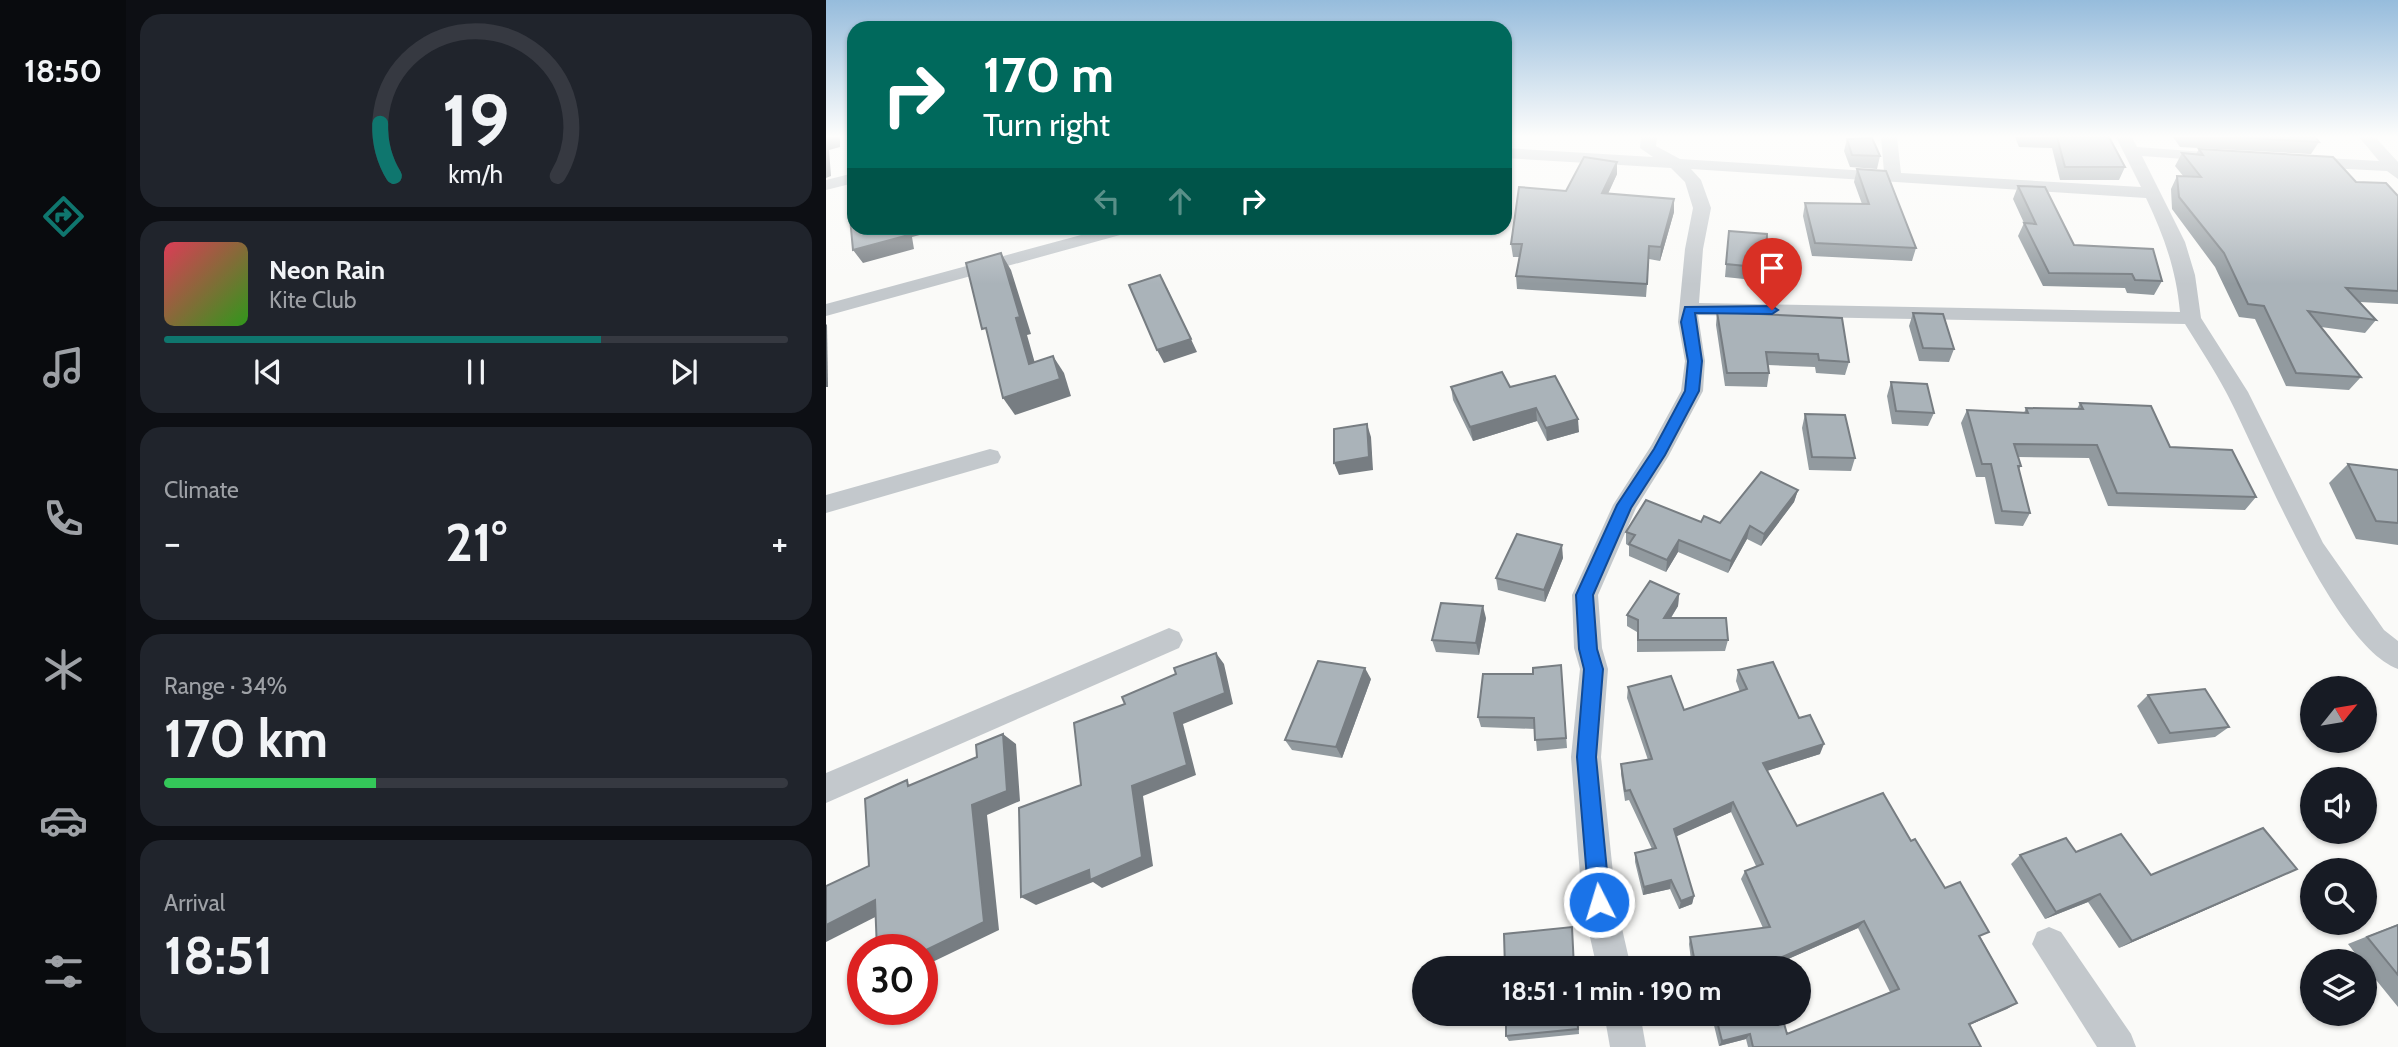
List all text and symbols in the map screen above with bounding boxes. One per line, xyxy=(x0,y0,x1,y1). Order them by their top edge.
text: 170 m xyxy=(983,45,1114,104)
icon: right xyxy=(868,49,959,140)
text: 18:50 xyxy=(24,51,102,90)
text: 19 xyxy=(442,77,510,165)
text: Turn right xyxy=(983,105,1110,144)
text: km/h xyxy=(449,159,503,189)
icon: left xyxy=(1088,182,1126,220)
icon: ahead xyxy=(1161,182,1199,220)
icon: right xyxy=(1234,182,1272,220)
icon: directions xyxy=(39,192,88,241)
pin xyxy=(1742,238,1802,310)
icon: arrive xyxy=(1753,249,1791,287)
text: Neon Rain xyxy=(269,254,385,286)
text: Kite Club xyxy=(269,286,356,314)
icon: music xyxy=(39,343,88,392)
icon: previous xyxy=(249,353,287,391)
icon: pause xyxy=(457,353,495,391)
icon: next xyxy=(665,353,703,391)
text: Climate xyxy=(164,476,239,504)
icon: phone xyxy=(39,494,88,543)
text: 21° xyxy=(445,511,507,574)
text: − xyxy=(164,519,181,566)
text: + xyxy=(771,519,788,566)
icon: climate xyxy=(39,645,88,694)
text: Range · 34% xyxy=(164,672,287,700)
north arrow xyxy=(2300,676,2376,752)
map controls xyxy=(2300,676,2377,1026)
text: 170 km xyxy=(164,707,328,770)
button: sound xyxy=(2300,767,2377,844)
icon: car xyxy=(39,796,88,845)
button: search xyxy=(2300,858,2377,935)
position arrow xyxy=(1562,865,1636,939)
text: Arrival xyxy=(164,889,225,917)
text: 18:51 xyxy=(164,924,273,987)
speed limit sign: 30 xyxy=(847,934,938,1025)
icon: filters xyxy=(39,947,88,996)
button: layers xyxy=(2300,949,2377,1026)
text: 18:51 · 1 min · 190 m xyxy=(1502,975,1721,1007)

